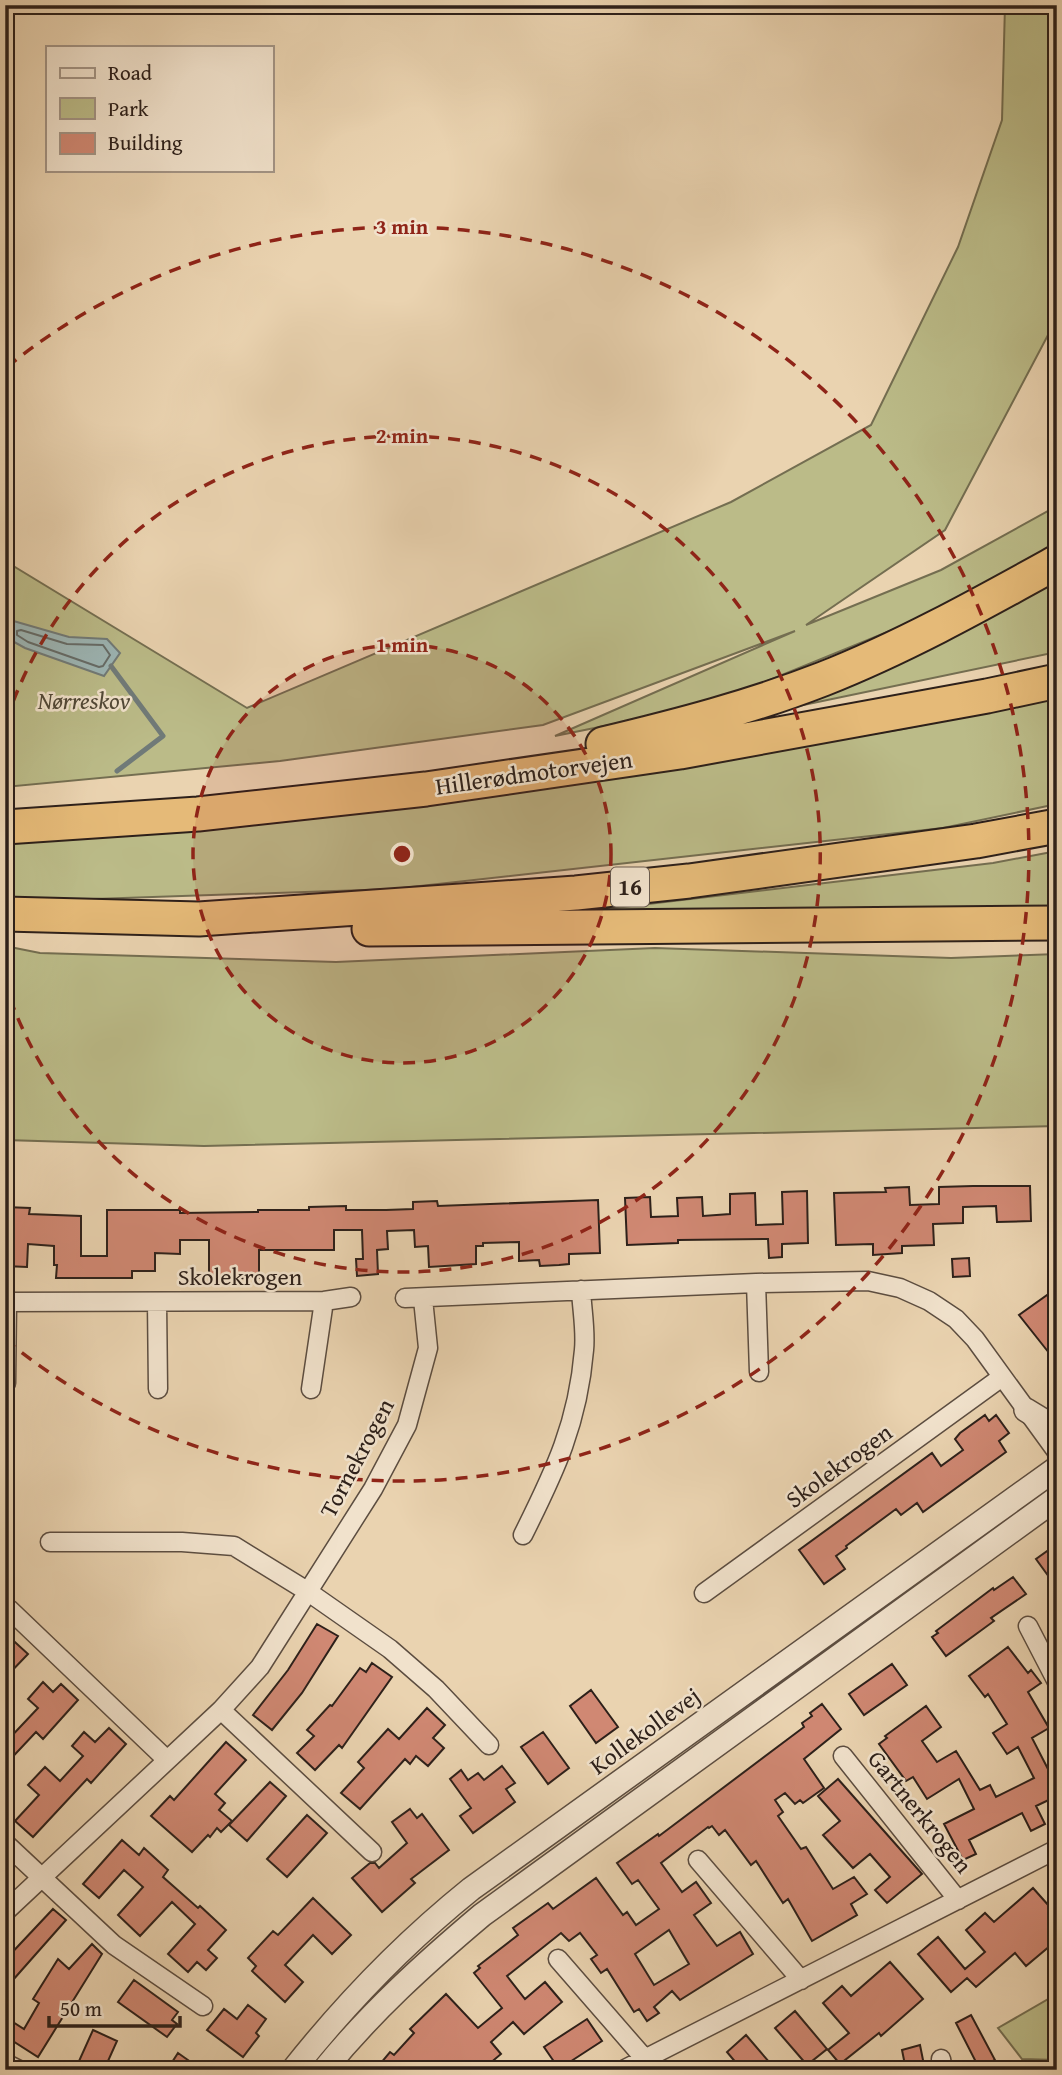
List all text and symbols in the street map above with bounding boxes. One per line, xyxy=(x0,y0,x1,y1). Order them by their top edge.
legend xyxy=(46,46,273,172)
text: Road xyxy=(108,57,153,88)
text: Park xyxy=(108,93,149,124)
text: Building xyxy=(108,127,183,158)
text: 3 min xyxy=(376,211,429,242)
text: 2 min xyxy=(376,420,429,451)
text: 1 min xyxy=(376,629,429,660)
park label: Nørreskov xyxy=(37,683,130,718)
street label: Hillerødmotorvejen xyxy=(433,741,635,804)
centre of rings xyxy=(390,842,414,866)
road number: 16 xyxy=(611,867,649,906)
street label: Skolekrogen xyxy=(178,1259,303,1294)
street label: Tornekrogen xyxy=(311,1392,403,1523)
street label: Skolekrogen xyxy=(778,1415,900,1516)
street label: Kollekollevej xyxy=(582,1679,707,1783)
street label: Gartnerkrogen xyxy=(860,1743,981,1881)
scale bar xyxy=(49,1984,180,2028)
text: 50 m xyxy=(60,1993,102,2024)

